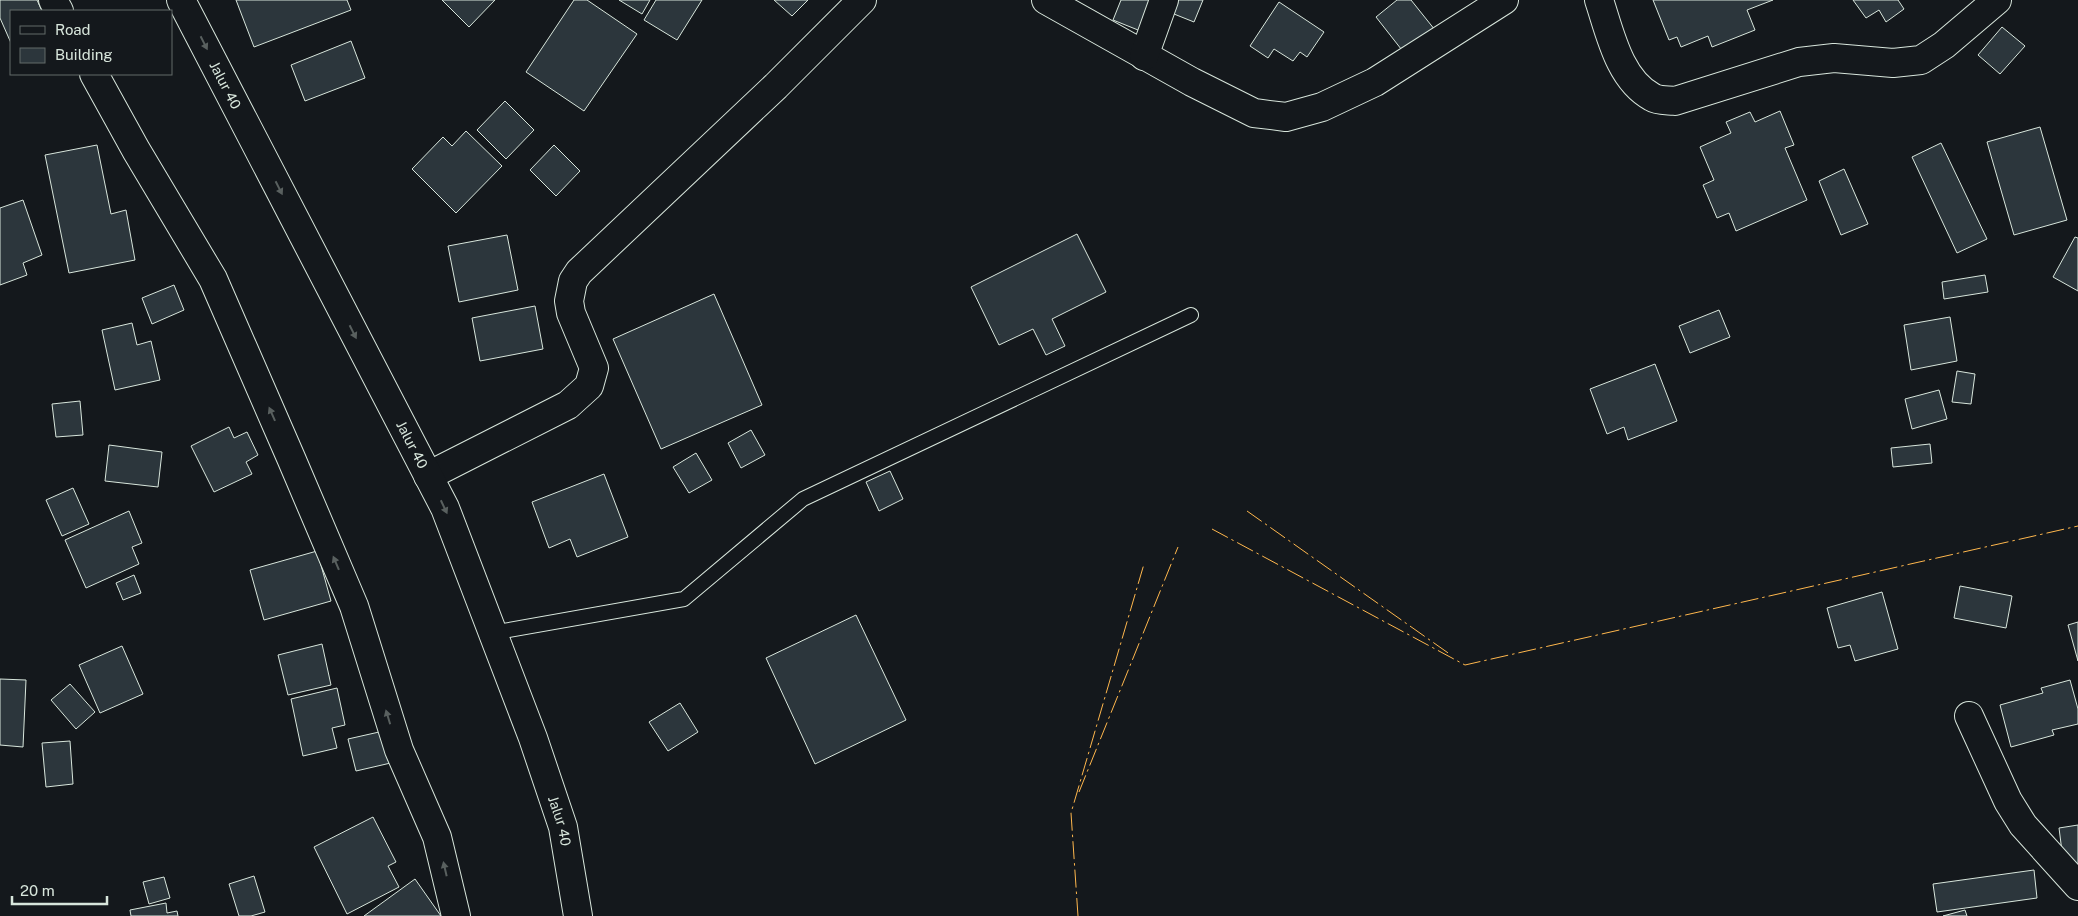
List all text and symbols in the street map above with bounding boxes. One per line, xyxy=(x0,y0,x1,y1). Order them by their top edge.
legend xyxy=(10,10,172,75)
text: Road xyxy=(55,21,91,38)
one-way arrow xyxy=(200,36,208,51)
text: Building xyxy=(55,46,113,63)
street label: Jalur 40 xyxy=(206,59,244,112)
one-way arrow xyxy=(274,181,283,194)
one-way arrow xyxy=(349,325,357,339)
one-way arrow xyxy=(267,407,275,421)
street label: Jalur 40 xyxy=(393,418,431,471)
one-way arrow xyxy=(440,500,448,514)
one-way arrow xyxy=(331,556,339,570)
one-way arrow xyxy=(384,709,392,724)
street label: Jalur 40 xyxy=(545,794,574,847)
one-way arrow xyxy=(441,861,449,876)
scale bar xyxy=(12,874,108,906)
text: 20 m xyxy=(20,882,55,899)

